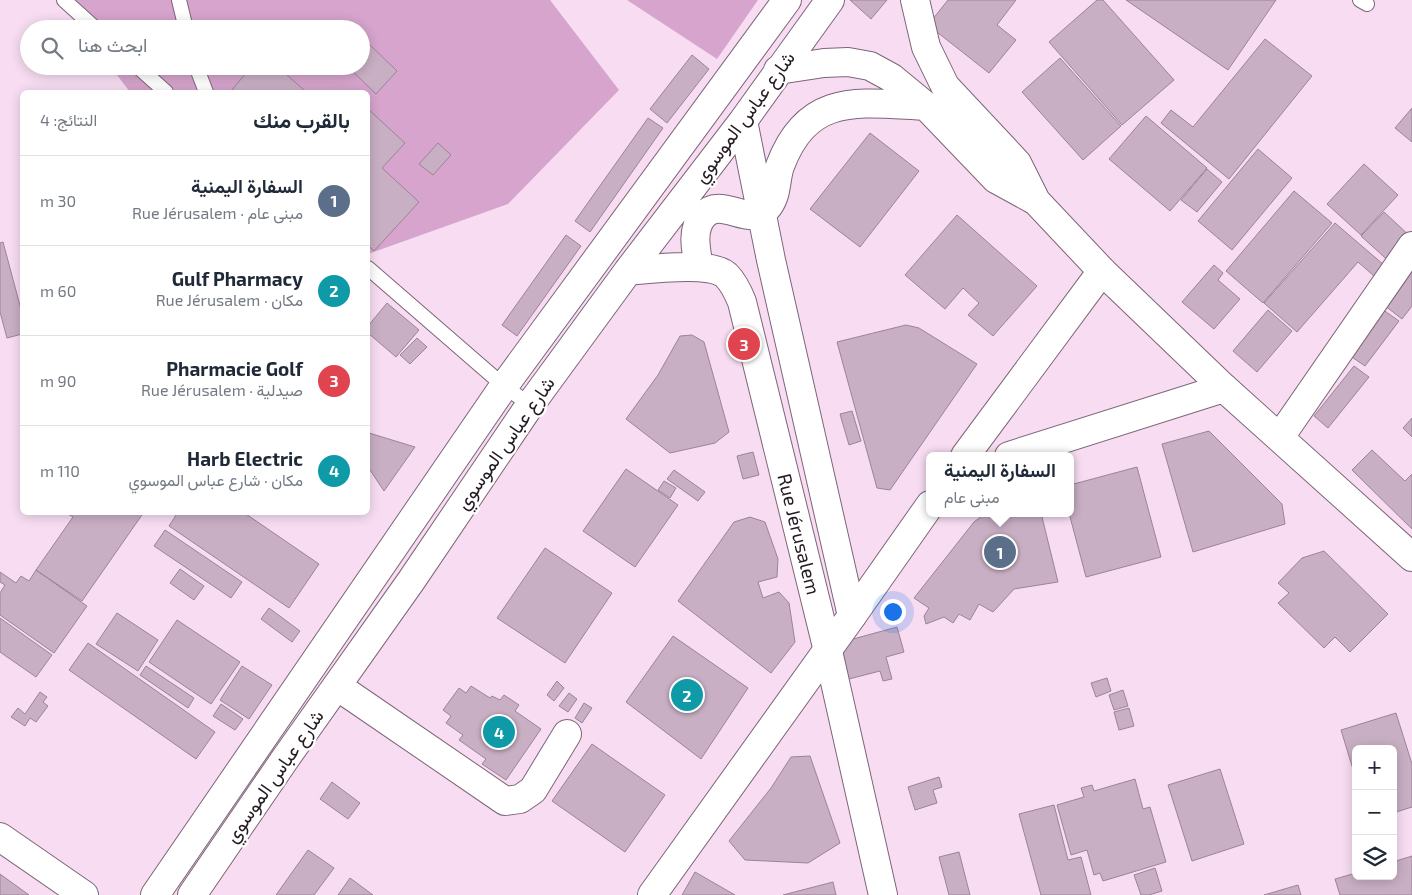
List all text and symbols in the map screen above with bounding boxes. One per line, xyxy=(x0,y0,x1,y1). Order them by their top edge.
search box xyxy=(20,20,370,75)
text: ابحث هنا xyxy=(78,33,147,56)
icon: search xyxy=(38,34,66,62)
street label: شارع عباس الموسوي xyxy=(688,47,803,190)
text: بالقرب منك xyxy=(253,107,350,132)
text: النتائج: 4 xyxy=(40,110,97,129)
text: السفارة اليمنية xyxy=(191,174,303,197)
text: 30 m xyxy=(40,191,76,210)
text: 1 xyxy=(331,191,337,210)
text: مبنى عام · Rue Jérusalem xyxy=(132,203,303,222)
text: Gulf Pharmacy xyxy=(172,267,303,290)
text: 60 m xyxy=(40,281,76,300)
text: 2 xyxy=(329,281,339,300)
text: مكان · Rue Jérusalem xyxy=(156,290,303,309)
pin: 3 xyxy=(728,325,760,363)
text: Pharmacie Golf xyxy=(166,357,303,380)
text: 90 m xyxy=(40,371,76,390)
text: 3 xyxy=(329,371,339,390)
street label: شارع عباس الموسوي xyxy=(450,372,563,516)
text: صيدلية · Rue Jérusalem xyxy=(141,380,303,399)
text: Harb Electric xyxy=(187,447,303,470)
popup xyxy=(926,452,1074,517)
text: السفارة اليمنية xyxy=(944,458,1056,481)
text: 110 m xyxy=(40,461,80,480)
text: 4 xyxy=(329,461,339,480)
text: مكان · شارع عباس الموسوي xyxy=(128,470,303,489)
street label: Rue Jérusalem xyxy=(773,471,826,597)
text: مبنى عام xyxy=(944,487,1000,506)
pin: 1 xyxy=(984,533,1016,571)
your location xyxy=(880,599,906,625)
pin: 2 xyxy=(671,676,703,714)
street label: شارع عباس الموسوي xyxy=(219,705,332,849)
pin: 4 xyxy=(483,713,515,751)
map controls xyxy=(1352,745,1397,880)
button: + xyxy=(1352,745,1397,790)
button: − xyxy=(1352,790,1397,835)
button: layers xyxy=(1352,835,1397,880)

